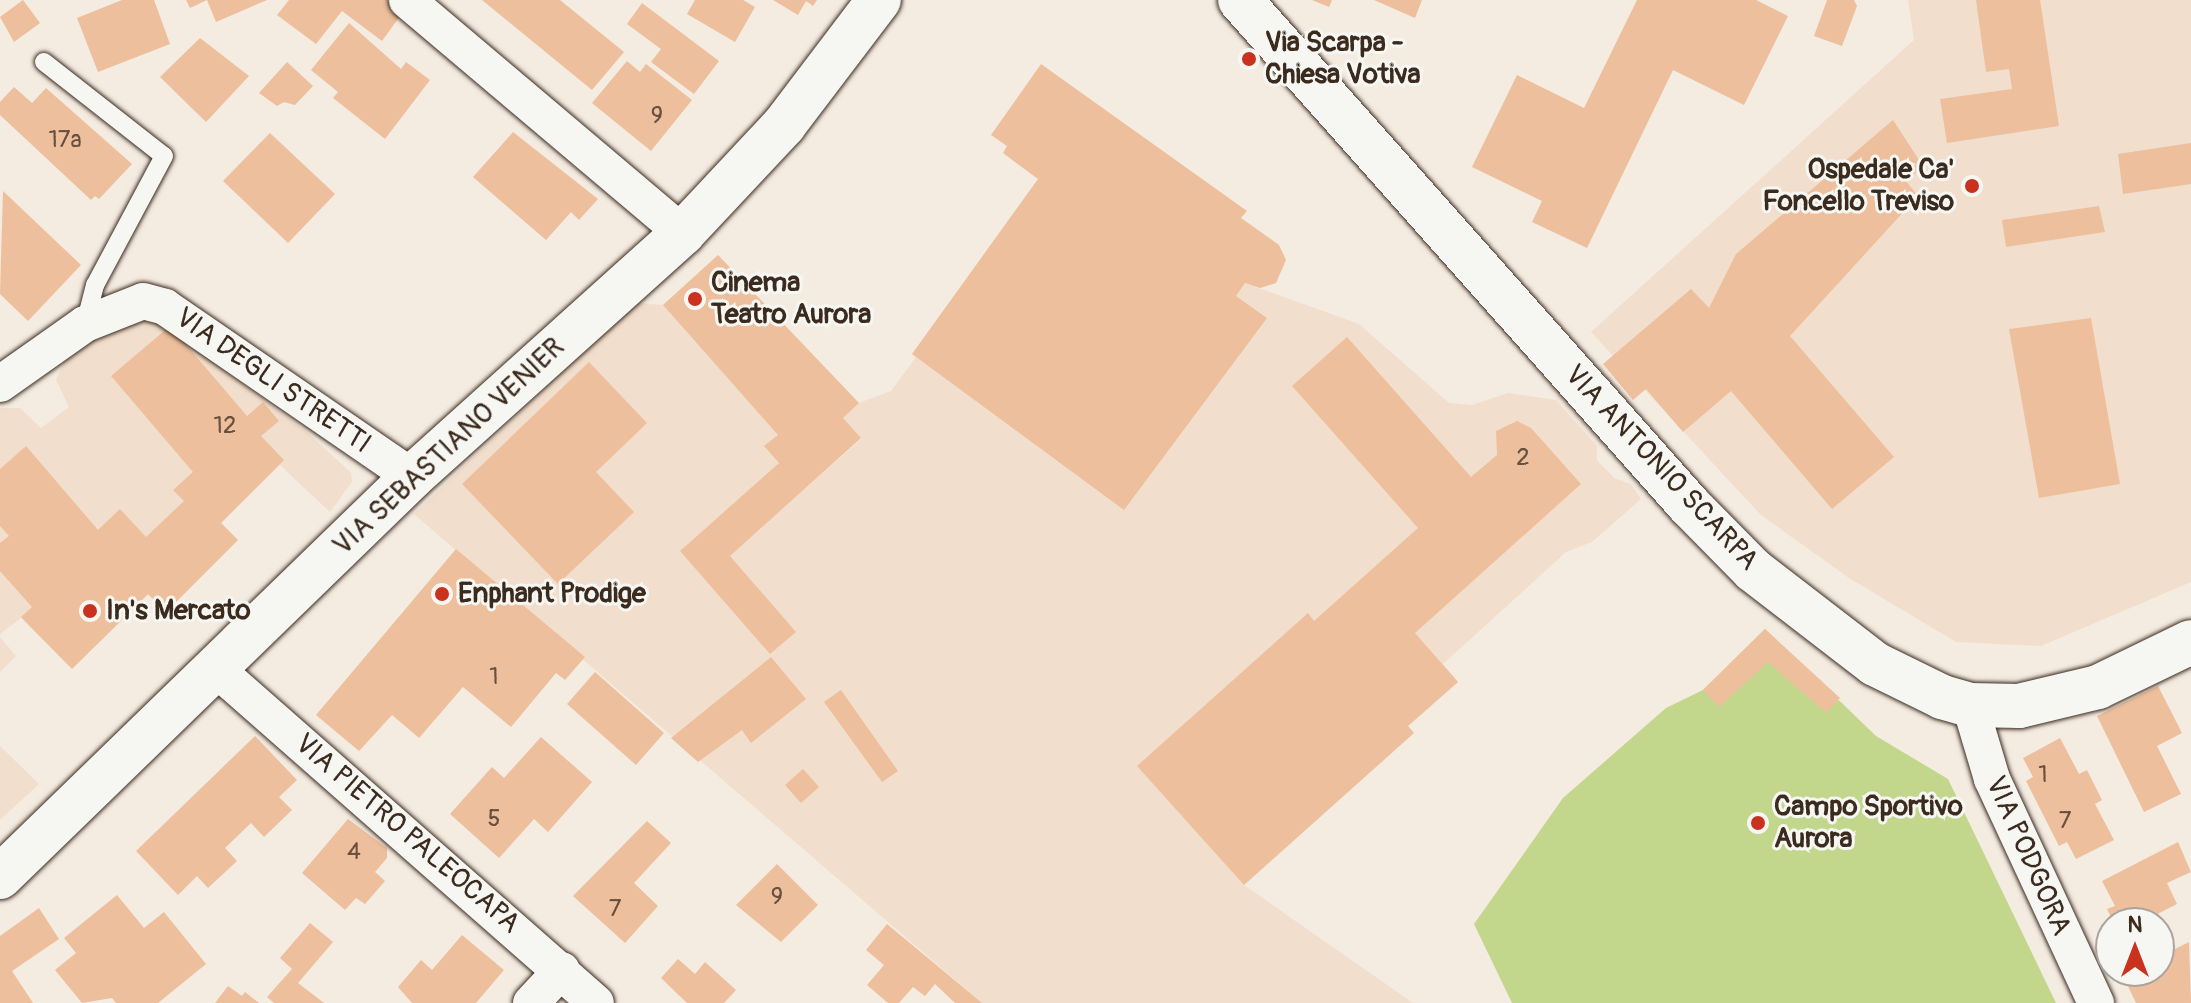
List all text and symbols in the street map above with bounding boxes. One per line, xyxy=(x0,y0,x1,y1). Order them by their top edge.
place label: Via Scarpa - Chiesa Votiva xyxy=(1265,26,1421,92)
marker: Via Scarpa - Chiesa Votiva xyxy=(1240,50,1258,68)
house number: 9 xyxy=(651,102,663,130)
house number: 17a xyxy=(48,126,82,154)
place label: Ospedale Ca' Foncello Treviso xyxy=(1762,153,1954,219)
marker: Ospedale Ca' Foncello Treviso xyxy=(1961,175,1983,197)
place label: Cinema Teatro Aurora xyxy=(711,266,871,332)
marker: Cinema Teatro Aurora xyxy=(686,290,704,308)
street label: VIA DEGLI STRETTI xyxy=(169,301,377,461)
street label: VIA SEBASTIANO VENIER xyxy=(326,331,572,563)
street label: VIA ANTONIO SCARPA xyxy=(1557,358,1765,578)
house number: 12 xyxy=(214,412,236,440)
house number: 2 xyxy=(1516,444,1530,472)
place label: Enphant Prodige xyxy=(458,577,646,611)
marker: Enphant Prodige xyxy=(433,585,451,603)
place label: In's Mercato xyxy=(106,594,251,628)
marker: In's Mercato xyxy=(81,602,99,620)
house number: 1 xyxy=(489,663,499,691)
street label: VIA PIETRO PALEOCAPA xyxy=(288,727,526,941)
house number: 1 xyxy=(2038,761,2048,789)
street label: VIA PODGORA xyxy=(1978,771,2078,941)
place label: Campo Sportivo Aurora xyxy=(1774,790,1963,856)
house number: 5 xyxy=(487,805,501,833)
house number: 7 xyxy=(2059,807,2071,835)
marker: Campo Sportivo Aurora xyxy=(1749,814,1767,832)
house number: 4 xyxy=(347,838,361,866)
house number: 9 xyxy=(771,883,783,911)
house number: 7 xyxy=(609,895,621,923)
north arrow xyxy=(2095,907,2175,987)
text: N xyxy=(2128,911,2142,939)

